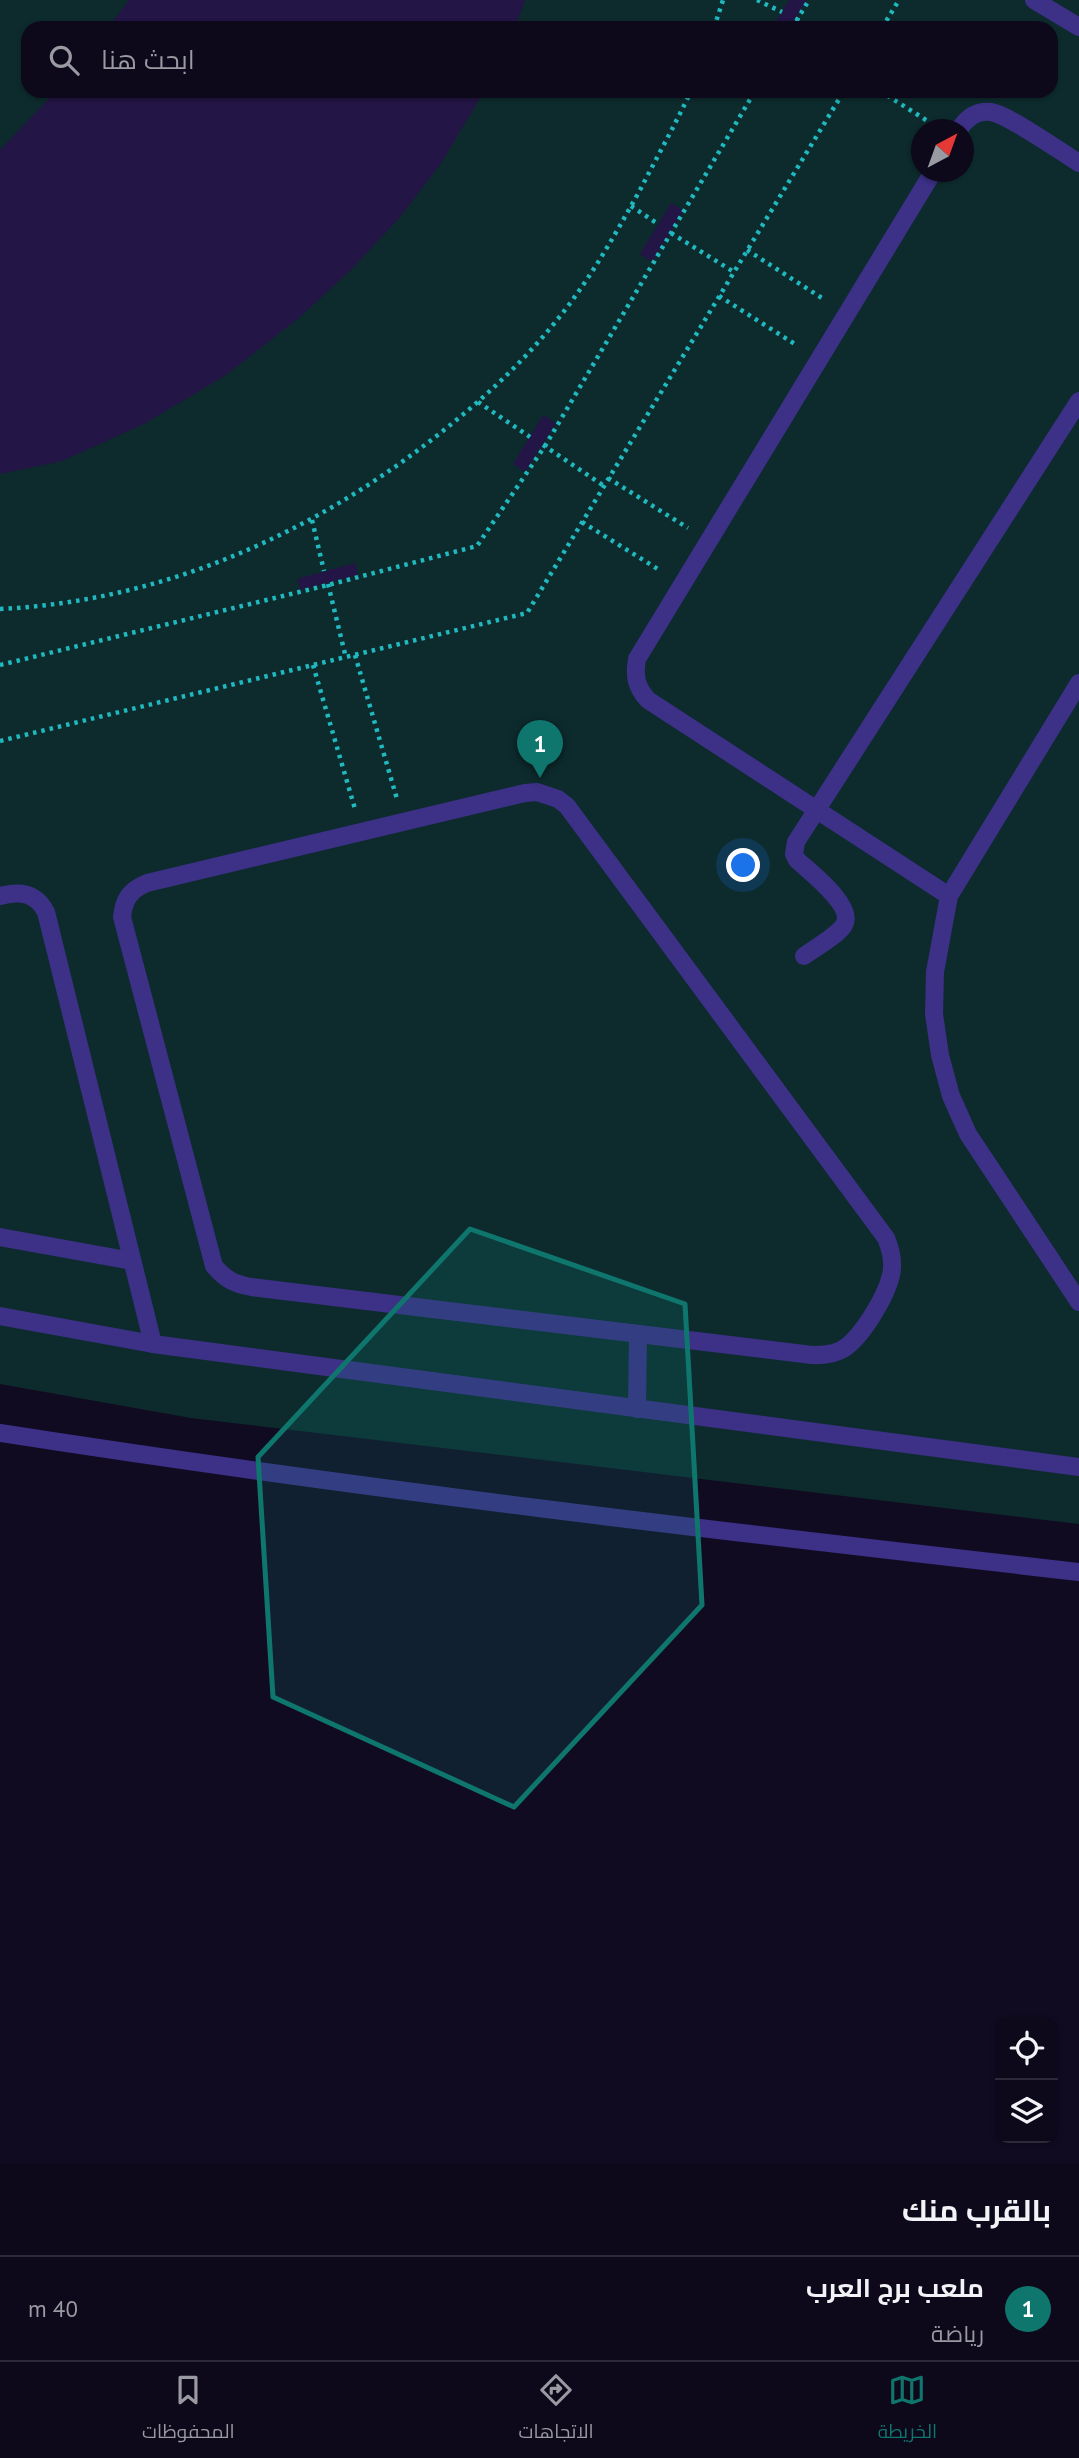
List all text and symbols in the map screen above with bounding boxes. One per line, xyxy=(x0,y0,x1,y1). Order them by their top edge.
search box xyxy=(21,21,1058,98)
icon: search xyxy=(45,41,83,79)
text: ابحث هنا xyxy=(101,43,195,76)
north arrow xyxy=(911,119,974,182)
pin: 1 xyxy=(517,720,563,778)
your location xyxy=(726,848,760,882)
map controls xyxy=(995,2017,1058,2143)
button: locate xyxy=(995,2017,1058,2080)
button: layers xyxy=(995,2080,1058,2143)
text: بالقرب منك xyxy=(902,2190,1051,2229)
text: ملعب برج العرب xyxy=(806,2271,984,2304)
text: 40 m xyxy=(28,2294,78,2323)
text: 1 xyxy=(1021,2294,1035,2323)
text: رياضة xyxy=(931,2319,984,2348)
tab: المحفوظات xyxy=(142,2371,235,2449)
tab: الاتجاهات xyxy=(518,2371,594,2449)
tab: الخريطة xyxy=(878,2371,937,2449)

